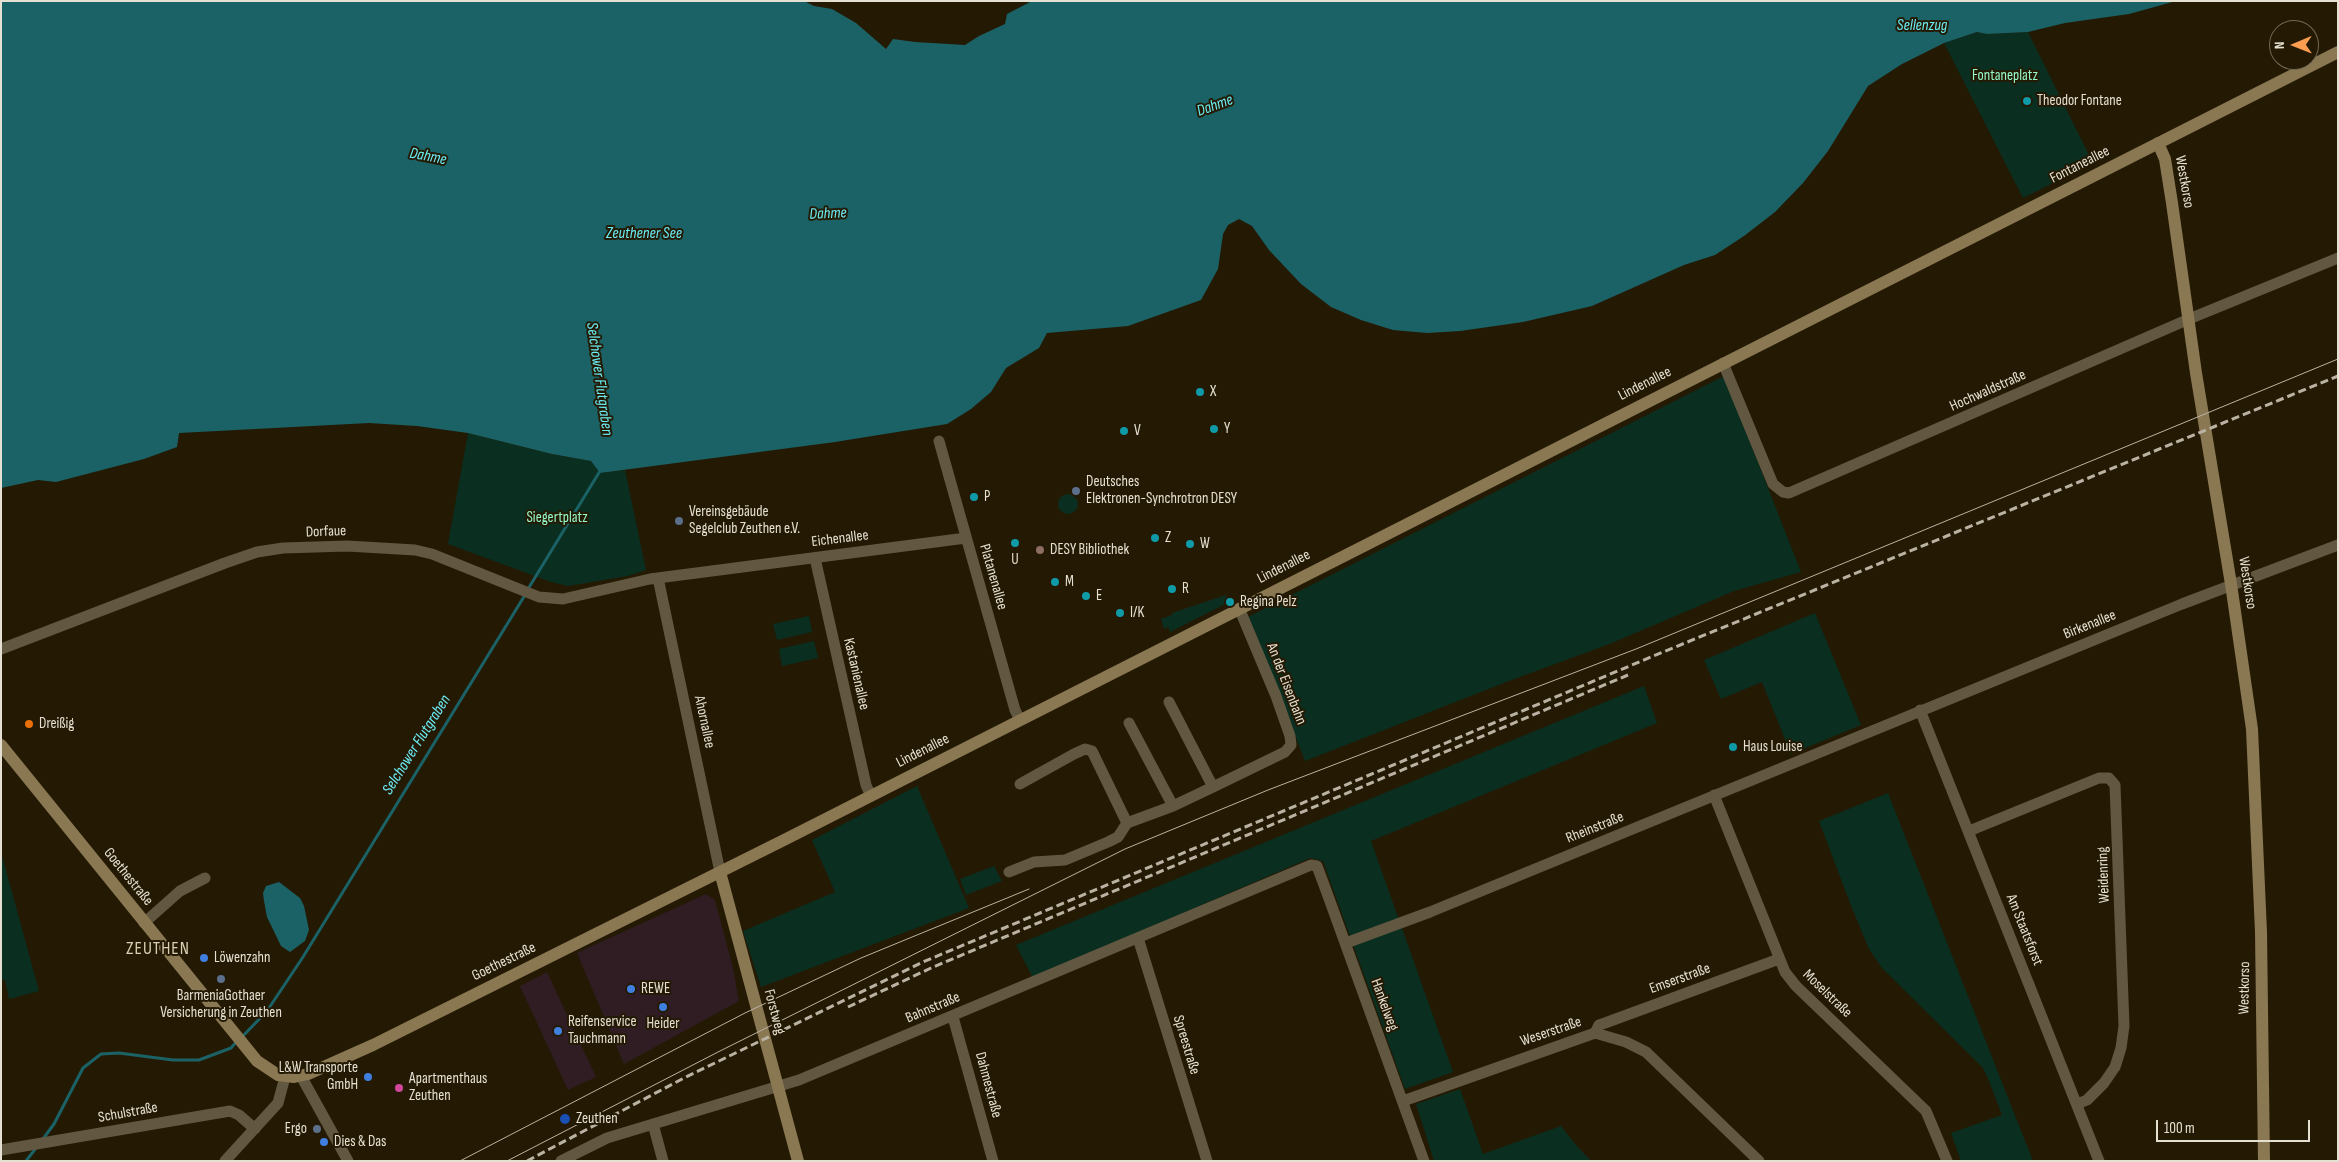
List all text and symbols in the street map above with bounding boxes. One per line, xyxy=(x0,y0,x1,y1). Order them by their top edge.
water label: Sellenzug xyxy=(1897,16,1947,36)
north arrow xyxy=(2269,20,2319,70)
text: N xyxy=(2271,41,2288,49)
park label: Fontaneplatz xyxy=(1972,67,2038,85)
water label: Dahme xyxy=(1194,91,1236,121)
place label: Theodor Fontane xyxy=(2037,92,2122,110)
marker: Theodor Fontane xyxy=(2021,95,2033,107)
street label: Fontaneallee xyxy=(2047,142,2113,188)
water label: Dahme xyxy=(408,144,448,170)
street label: Westkorso xyxy=(2171,154,2197,210)
water label: Dahme xyxy=(809,204,847,224)
water label: Zeuthener See xyxy=(606,224,682,244)
water label: Selchower Flutgraben xyxy=(582,321,616,437)
street label: Lindenallee xyxy=(1616,363,1674,405)
street label: Hochwaldstraße xyxy=(1947,366,2029,416)
place label: X xyxy=(1210,383,1216,401)
marker: X xyxy=(1194,386,1206,398)
place label: Y xyxy=(1224,420,1230,438)
place label: V xyxy=(1134,422,1141,440)
marker: Y xyxy=(1208,423,1220,435)
marker: V xyxy=(1118,425,1130,437)
place label: Deutsches Elektronen-Synchrotron DESY xyxy=(1086,473,1237,508)
marker: Deutsches Elektronen-Synchrotron DESY xyxy=(1070,485,1082,497)
place label: P xyxy=(984,488,990,506)
marker: P xyxy=(968,491,980,503)
place label: Vereinsgebäude Segelclub Zeuthen e.V. xyxy=(689,503,800,538)
park label: Siegertplatz xyxy=(526,509,588,527)
marker: Vereinsgebäude Segelclub Zeuthen e.V. xyxy=(673,515,685,527)
street label: Dorfaue xyxy=(306,522,346,542)
street label: Eichenallee xyxy=(810,527,870,551)
place label: Z xyxy=(1165,529,1171,547)
marker: Z xyxy=(1149,532,1161,544)
place label: W xyxy=(1200,535,1210,553)
marker: U xyxy=(1009,537,1021,549)
marker: W xyxy=(1184,538,1196,550)
place label: DESY Bibliothek xyxy=(1050,541,1129,559)
street label: Platanenallee xyxy=(975,542,1011,612)
marker: DESY Bibliothek xyxy=(1034,544,1046,556)
street label: Lindenallee xyxy=(1255,546,1313,588)
place label: U xyxy=(1011,551,1019,569)
street label: Westkorso xyxy=(2234,555,2260,611)
place label: M xyxy=(1065,573,1074,591)
marker: M xyxy=(1049,576,1061,588)
place label: R xyxy=(1182,580,1189,598)
marker: R xyxy=(1166,583,1178,595)
place label: E xyxy=(1096,587,1102,605)
marker: E xyxy=(1080,590,1092,602)
place label: Regina Pelz xyxy=(1240,593,1297,611)
marker: Regina Pelz xyxy=(1224,596,1236,608)
place label: I/K xyxy=(1130,604,1144,622)
street label: Birkenallee xyxy=(2061,606,2119,644)
marker: I/K xyxy=(1114,607,1126,619)
street label: Kastanienallee xyxy=(839,636,873,712)
street label: An der Eisenbahn xyxy=(1262,641,1310,727)
water label: Selchower Flutgraben xyxy=(379,692,455,798)
street label: Ahornallee xyxy=(690,694,718,750)
place label: Dreißig xyxy=(39,715,74,733)
marker: Dreißig xyxy=(23,718,35,730)
street label: Lindenallee xyxy=(894,730,952,772)
place label: Haus Louise xyxy=(1743,738,1803,756)
marker: Haus Louise xyxy=(1727,741,1739,753)
street label: Rheinstraße xyxy=(1563,808,1627,848)
street label: Goethestraße xyxy=(99,845,157,909)
street label: Weidenring xyxy=(2094,846,2114,904)
street label: Am Staatsforst xyxy=(2002,892,2046,968)
district label: ZEUTHEN xyxy=(125,938,191,960)
street label: Goethestraße xyxy=(469,939,539,985)
place label: Löwenzahn xyxy=(214,949,270,967)
marker: Löwenzahn xyxy=(198,952,210,964)
street label: Emserstraße xyxy=(1647,960,1713,998)
street label: Westkorso xyxy=(2236,961,2254,1015)
street label: Moselstraße xyxy=(1799,966,1855,1022)
marker: BarmeniaGothaer Versicherung in Zeuthen xyxy=(215,973,227,985)
street label: Hankelweg xyxy=(1366,976,1402,1034)
place label: REWE xyxy=(641,980,670,998)
marker: REWE xyxy=(625,983,637,995)
place label: BarmeniaGothaer Versicherung in Zeuthen xyxy=(160,987,282,1022)
street label: Forstweg xyxy=(759,987,789,1037)
street label: Bahnstraße xyxy=(903,988,963,1028)
marker: Heider xyxy=(657,1001,669,1013)
place label: Reifenservice Tauchmann xyxy=(568,1013,636,1048)
street label: Spreestraße xyxy=(1168,1013,1204,1077)
street label: Weserstraße xyxy=(1518,1013,1584,1051)
place label: Heider xyxy=(646,1015,680,1033)
marker: Reifenservice Tauchmann xyxy=(552,1025,564,1037)
street label: Dahmestraße xyxy=(971,1050,1005,1120)
place label: L&W Transporte GmbH xyxy=(279,1059,358,1094)
place label: Apartmenthaus Zeuthen xyxy=(409,1070,487,1105)
marker: L&W Transporte GmbH xyxy=(362,1071,374,1083)
marker: Apartmenthaus Zeuthen xyxy=(393,1082,405,1094)
street label: Schulstraße xyxy=(97,1099,159,1127)
place label: Zeuthen xyxy=(576,1110,618,1128)
scale bar xyxy=(2159,1110,2313,1142)
marker: Zeuthen xyxy=(558,1112,572,1126)
text: 100 m xyxy=(2164,1119,2195,1138)
place label: Ergo xyxy=(285,1120,307,1138)
marker: Ergo xyxy=(311,1123,323,1135)
place label: Dies & Das xyxy=(334,1133,386,1151)
marker: Dies & Das xyxy=(318,1136,330,1148)

